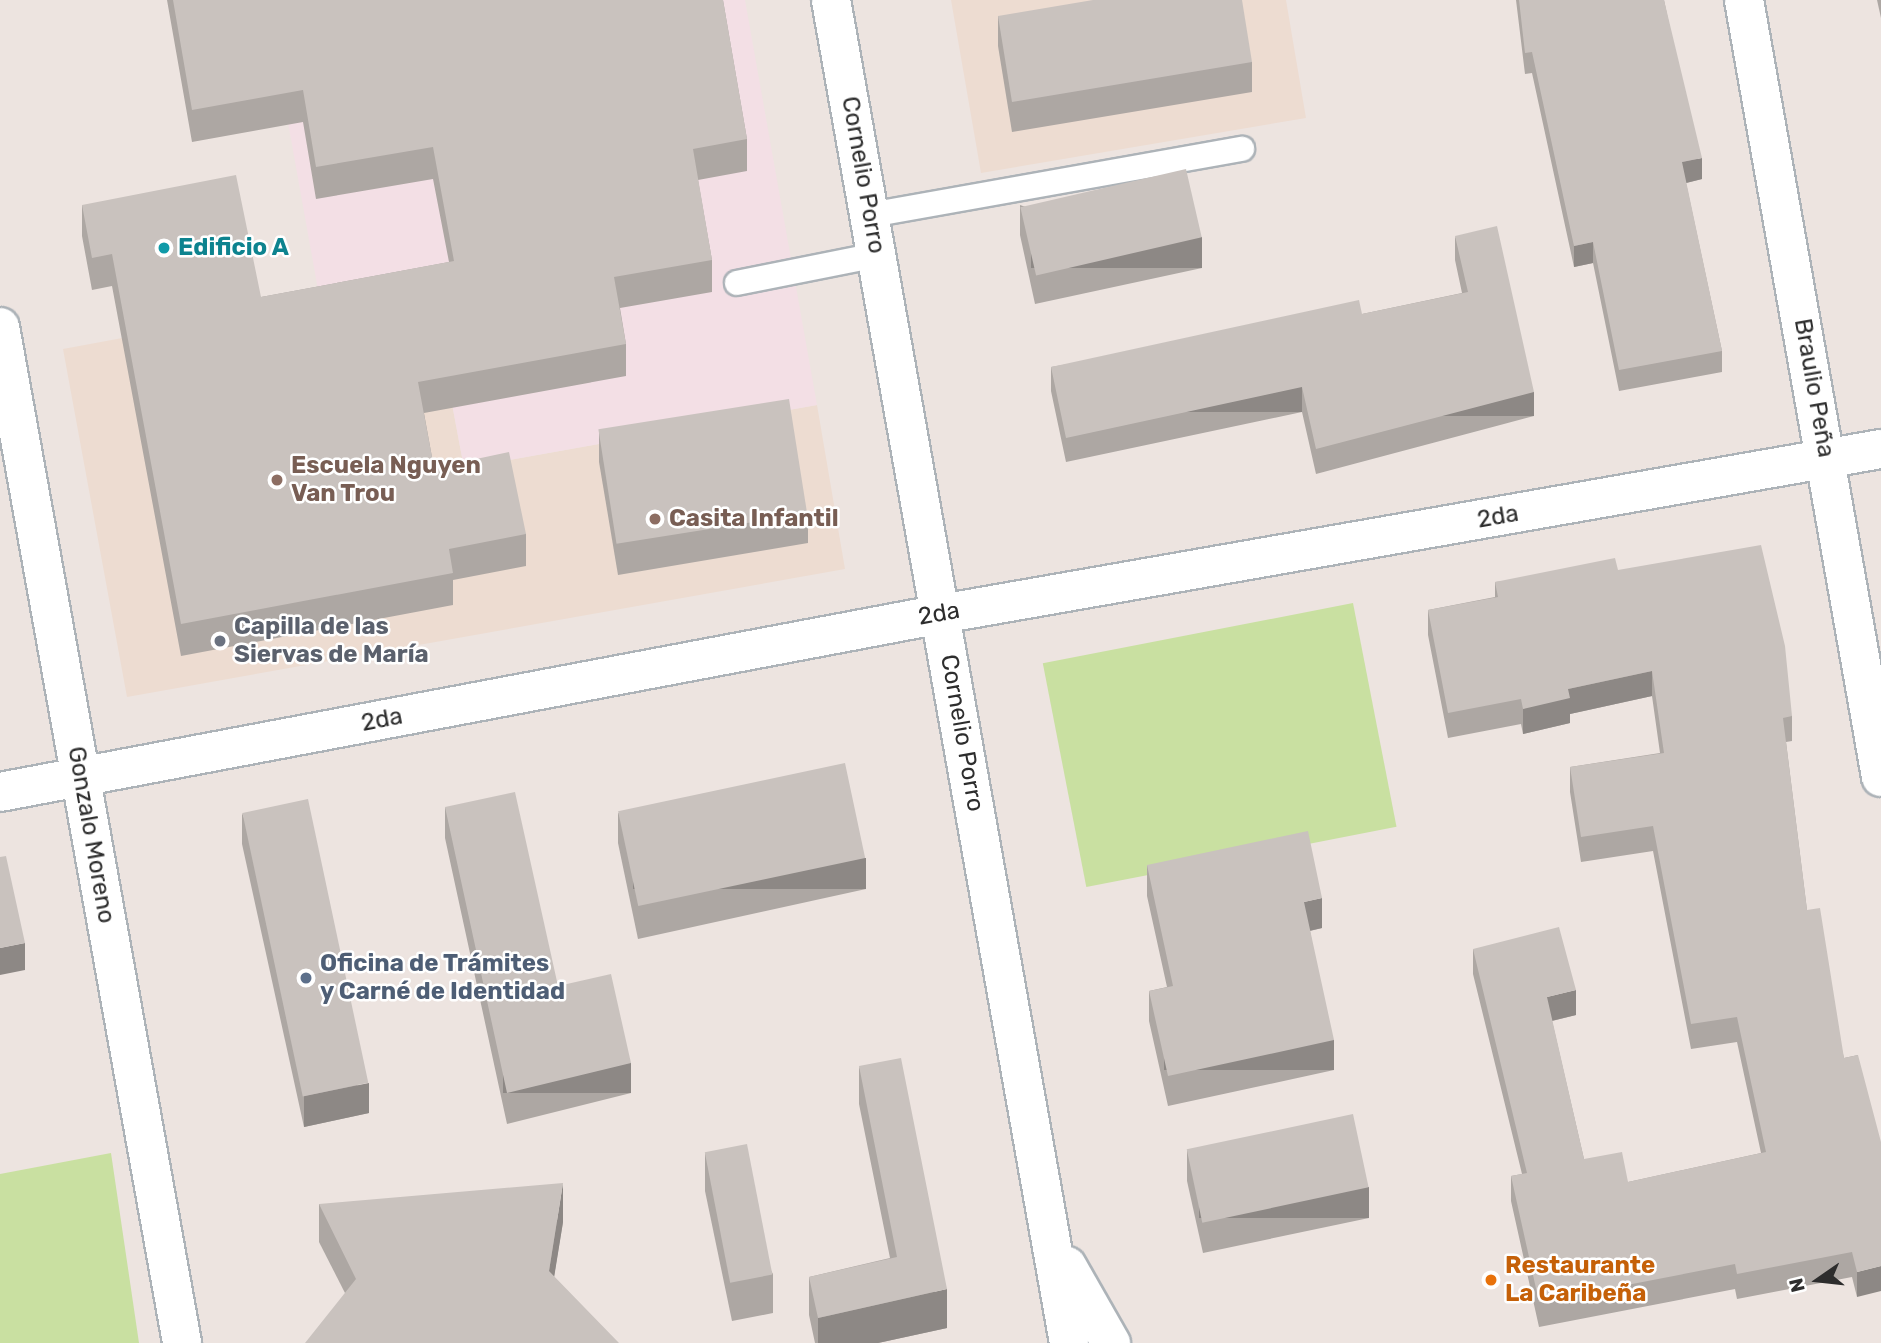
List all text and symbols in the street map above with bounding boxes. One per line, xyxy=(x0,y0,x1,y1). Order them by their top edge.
street label: Cornelio Porro xyxy=(835,94,891,256)
place label: Edificio A xyxy=(178,234,289,262)
marker: Edificio A xyxy=(156,240,172,256)
street label: Braulio Peña xyxy=(1788,316,1840,460)
place label: Escuela Nguyen Van Trou xyxy=(291,452,481,508)
marker: Escuela Nguyen Van Trou xyxy=(269,472,285,488)
street label: 2da xyxy=(1475,499,1521,535)
place label: Casita Infantil xyxy=(669,505,839,533)
marker: Casita Infantil xyxy=(647,511,663,527)
street label: 2da xyxy=(916,596,962,632)
place label: Capilla de las Siervas de María xyxy=(234,613,429,669)
marker: Capilla de las Siervas de María xyxy=(212,633,228,649)
street label: Cornelio Porro xyxy=(934,652,990,814)
street label: 2da xyxy=(359,702,405,738)
street label: Gonzalo Moreno xyxy=(61,744,121,926)
place label: Oficina de Trámites y Carné de Identidad xyxy=(320,950,566,1006)
marker: Oficina de Trámites y Carné de Identidad xyxy=(298,970,314,986)
north arrow xyxy=(1783,1245,1853,1315)
place label: Restaurante La Caribeña xyxy=(1505,1252,1655,1308)
marker: Restaurante La Caribeña xyxy=(1483,1272,1499,1288)
text: N xyxy=(1784,1276,1810,1295)

